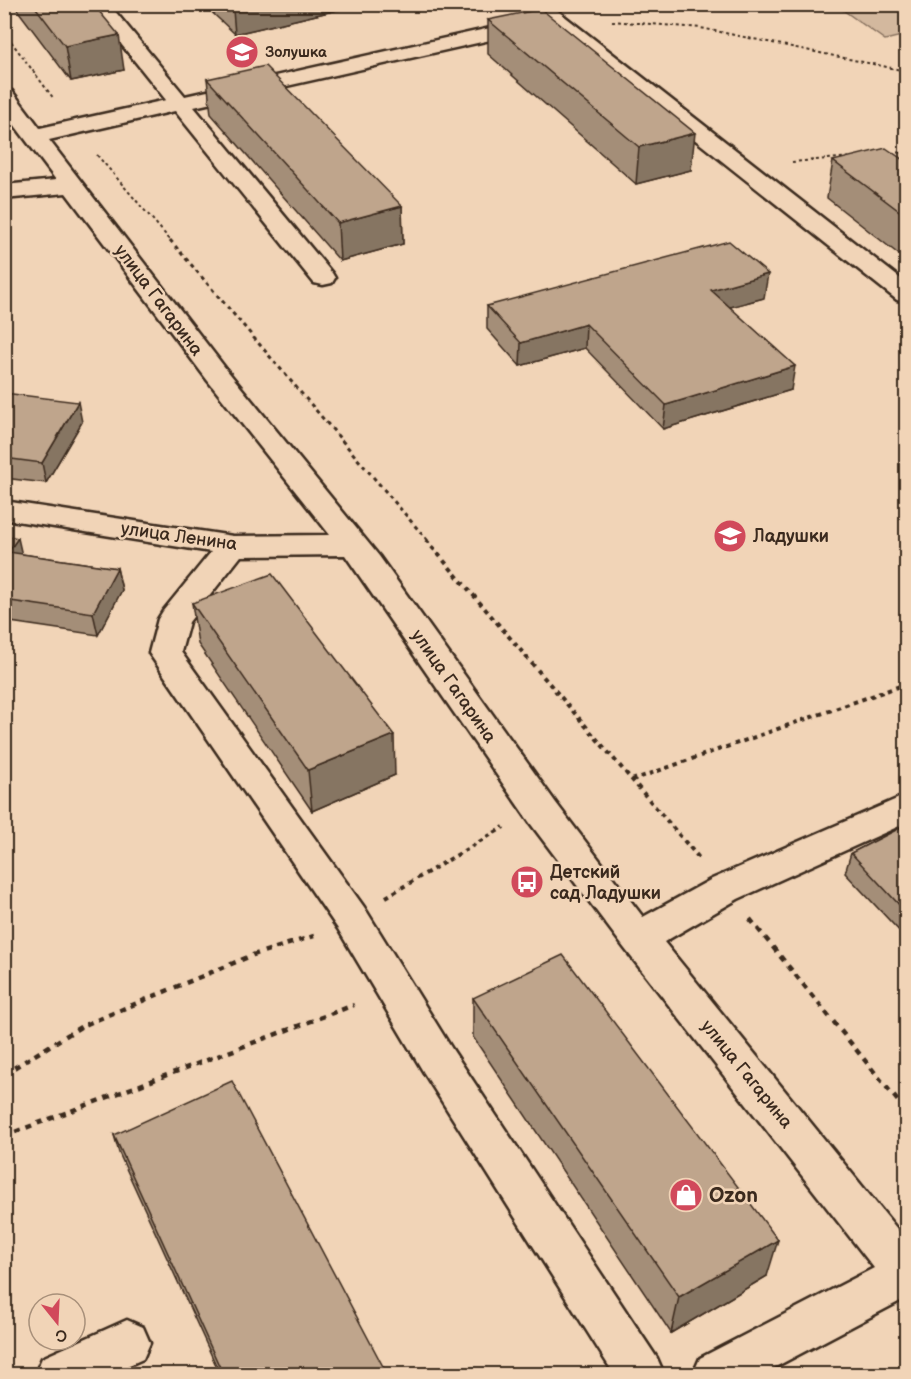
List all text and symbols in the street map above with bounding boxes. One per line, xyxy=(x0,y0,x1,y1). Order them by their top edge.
school or university icon: Золушка xyxy=(224,34,260,70)
place label: Золушка xyxy=(265,43,327,62)
street label: улица Гагарина xyxy=(110,241,207,360)
street label: улица Ленина xyxy=(119,518,239,555)
school or university icon: Ладушки xyxy=(712,518,748,554)
place label: Ладушки xyxy=(752,526,829,547)
street label: улица Гагарина xyxy=(407,626,501,747)
place label: Детский сад Ладушки xyxy=(550,862,661,904)
bus stop icon: Детский сад Ладушки xyxy=(509,864,545,900)
street label: улица Гагарина xyxy=(696,1016,797,1133)
shop icon: Ozon xyxy=(668,1177,704,1213)
place label: Ozon xyxy=(709,1183,758,1208)
north arrow xyxy=(27,1292,87,1352)
text: С xyxy=(53,1324,69,1346)

